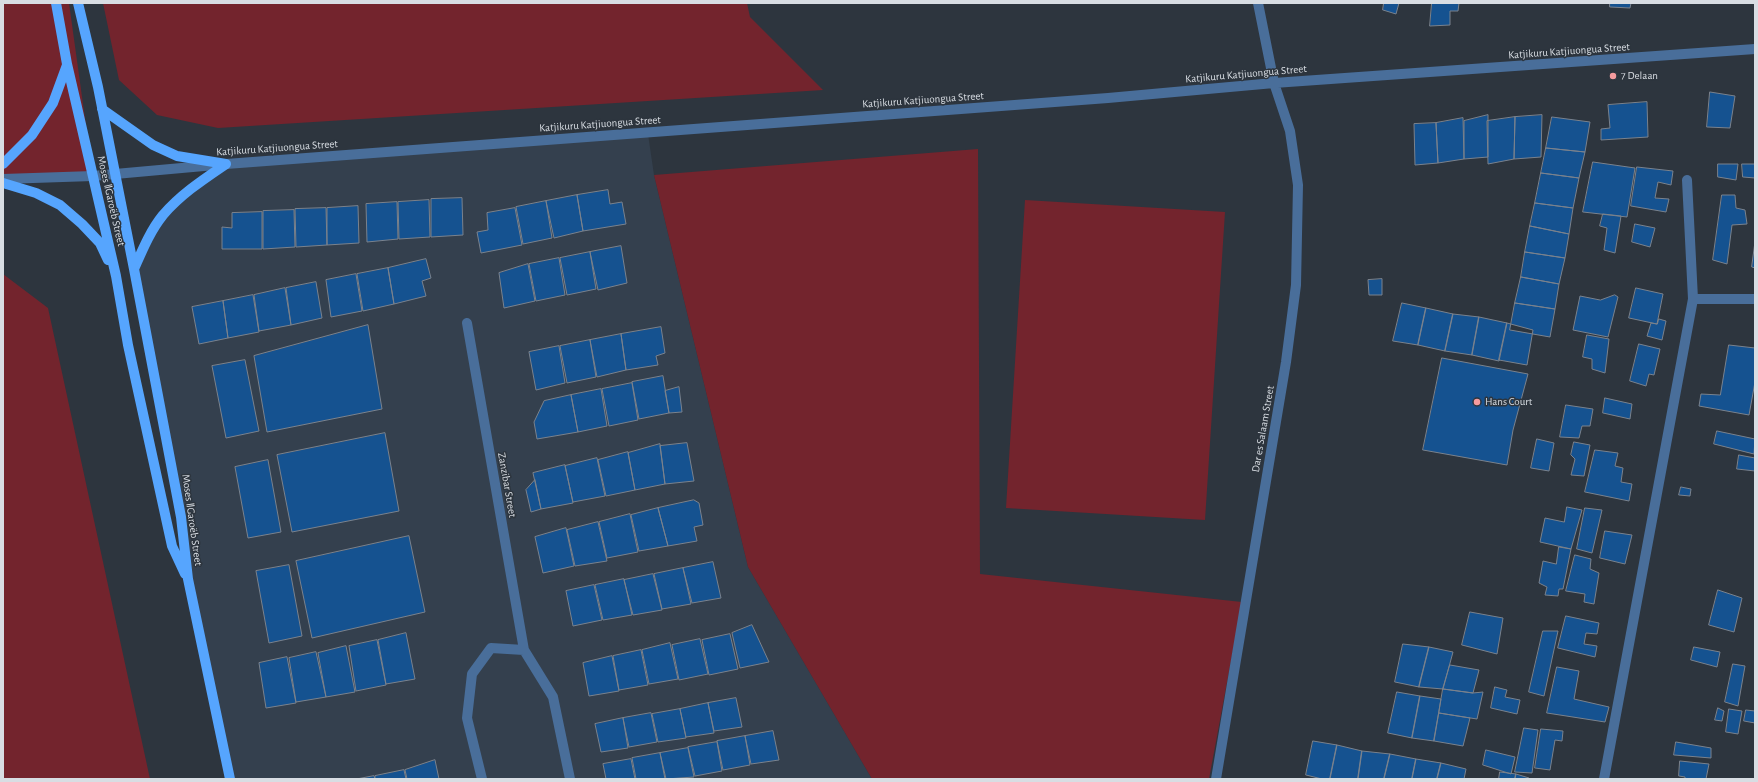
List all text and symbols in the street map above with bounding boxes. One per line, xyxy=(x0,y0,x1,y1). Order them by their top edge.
street label: Katjikuru Katjiuongua Street xyxy=(1508,40,1630,62)
street label: Katjikuru Katjiuongua Street xyxy=(1185,62,1307,86)
place label: 7 Delaan xyxy=(1621,69,1658,83)
marker: 7 Delaan xyxy=(1608,71,1618,81)
street label: Katjikuru Katjiuongua Street xyxy=(862,89,984,111)
street label: Katjikuru Katjiuongua Street xyxy=(539,113,661,135)
street label: Katjikuru Katjiuongua Street xyxy=(216,137,338,159)
street label: Moses ǁGaroëb Street xyxy=(94,155,128,247)
street label: Dar es Salaam Street xyxy=(1249,385,1277,473)
place label: Hans Court xyxy=(1485,395,1532,409)
marker: Hans Court xyxy=(1472,397,1482,407)
street label: Zanzibar Street xyxy=(495,452,519,518)
street label: Moses ǁGaroëb Street xyxy=(179,473,205,567)

